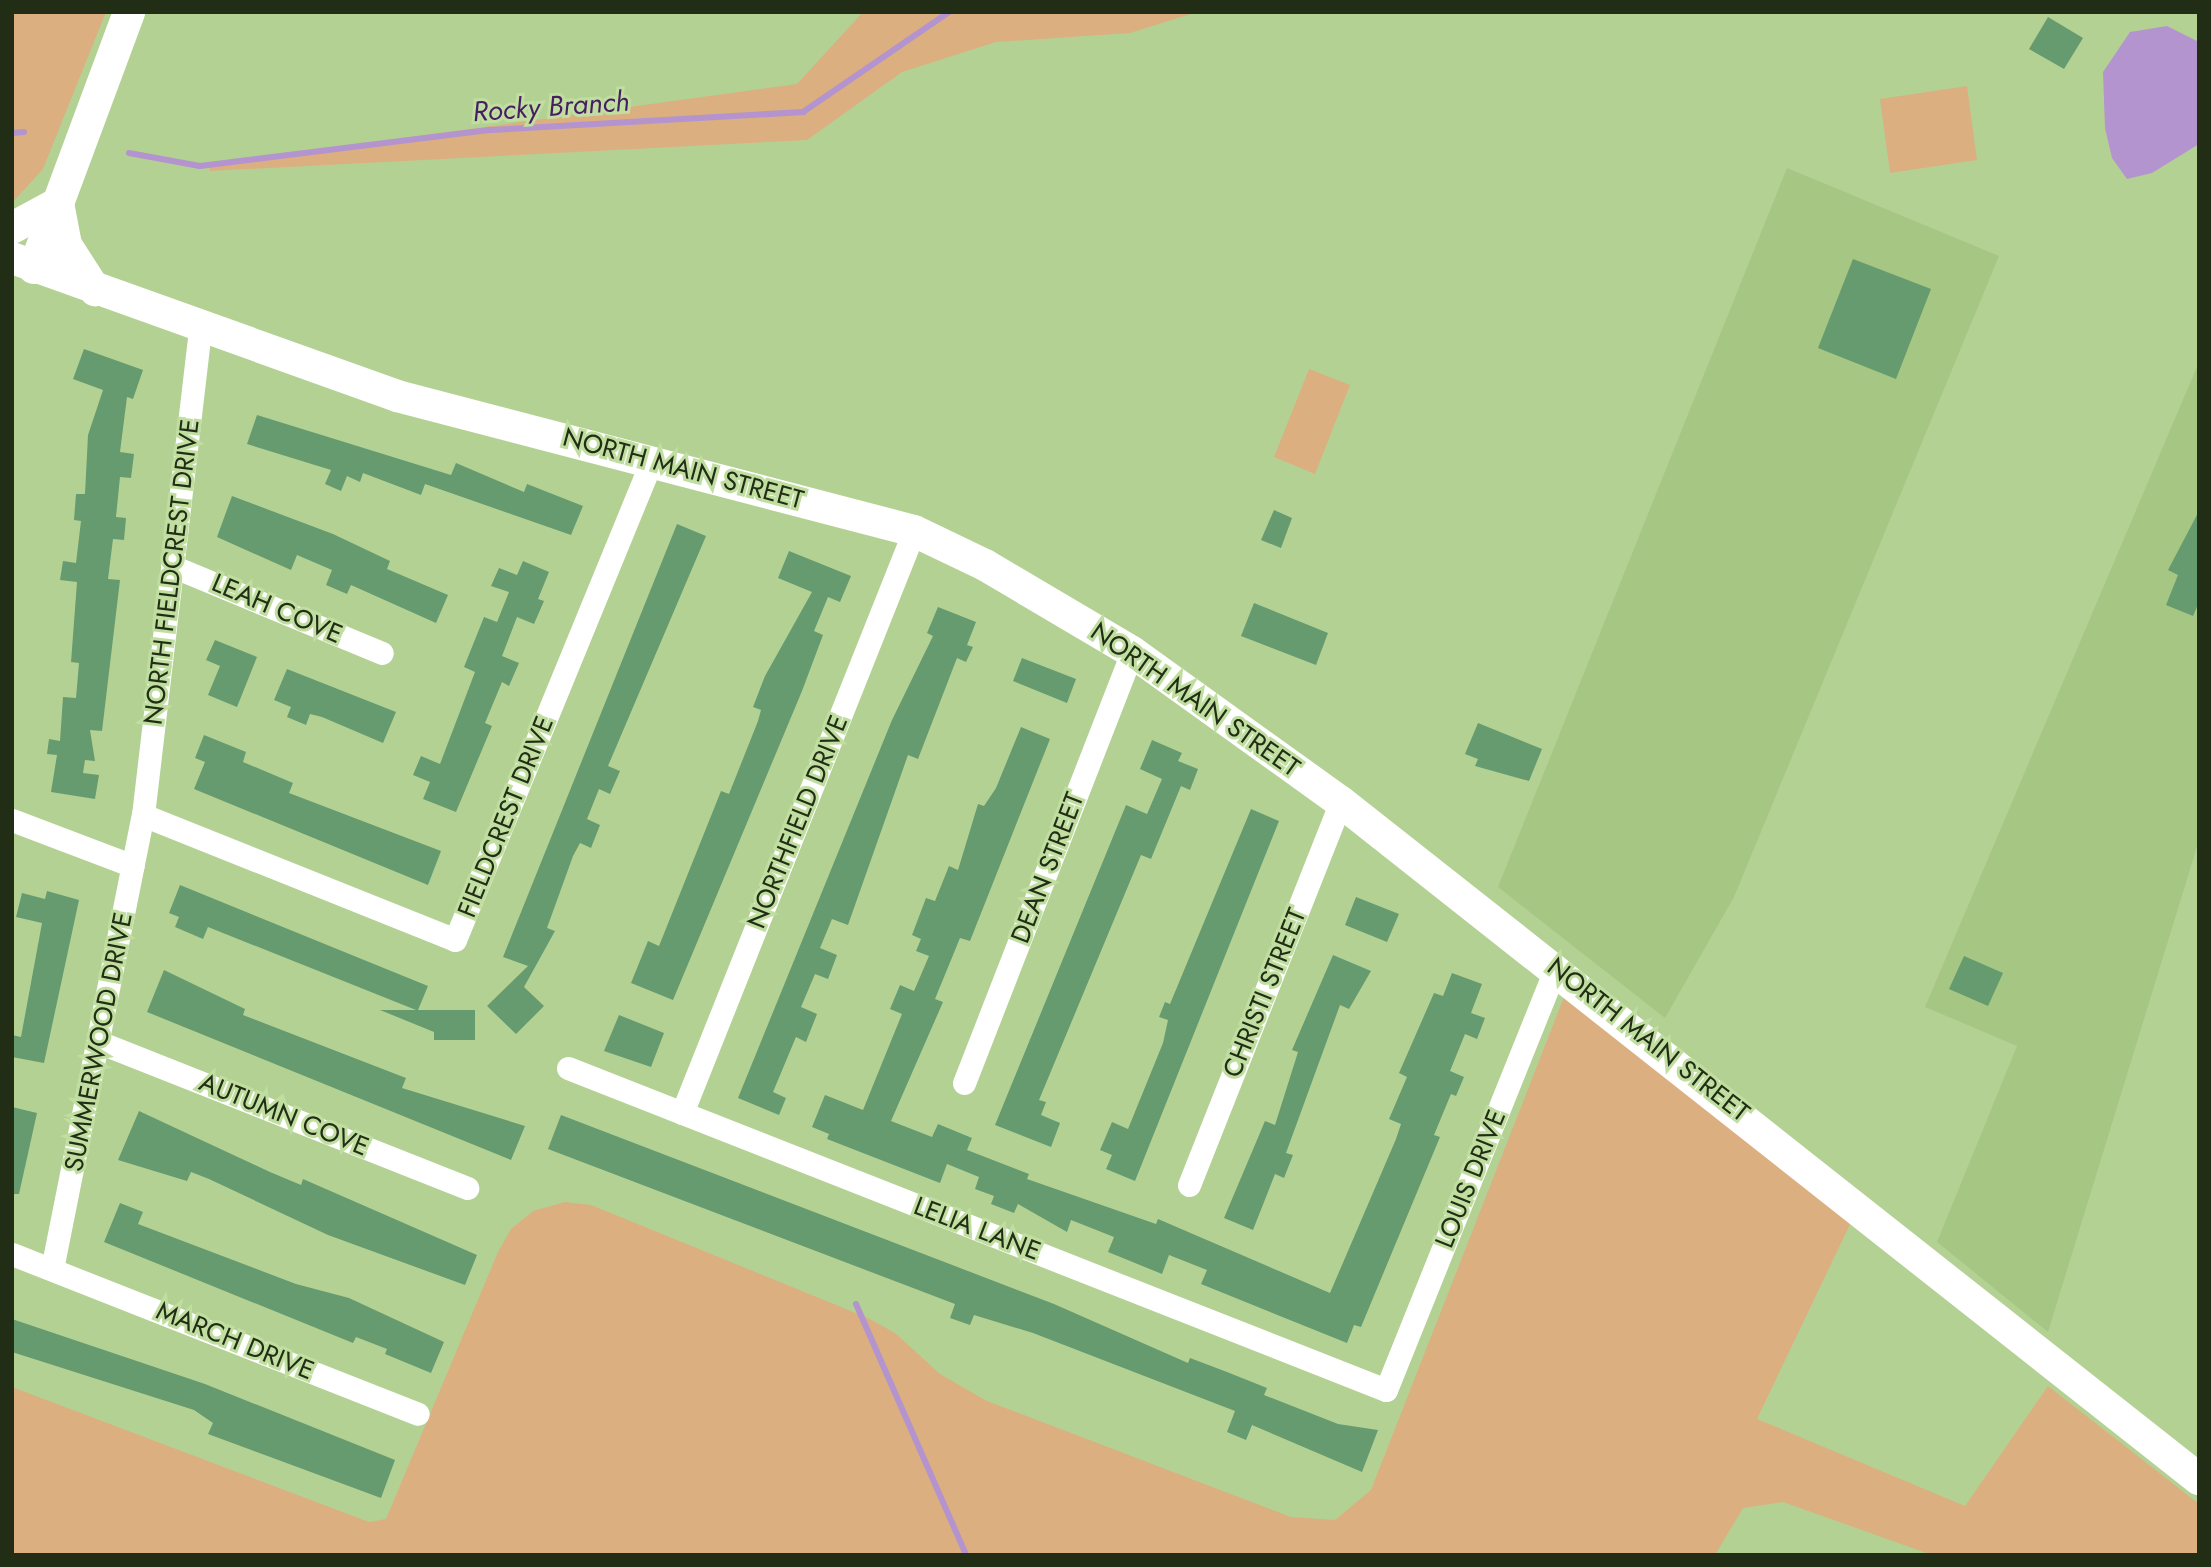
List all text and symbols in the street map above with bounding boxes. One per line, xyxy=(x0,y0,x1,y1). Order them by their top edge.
water label: Rocky Branch xyxy=(471,85,631,129)
street label: NORTH FIELDCREST DRIVE xyxy=(138,417,206,727)
street label: NORTH MAIN STREET xyxy=(559,422,807,516)
street label: LEAH COVE xyxy=(207,568,347,650)
street label: NORTH MAIN STREET xyxy=(1085,616,1305,784)
street label: NORTHFIELD DRIVE xyxy=(741,711,855,933)
street label: FIELDCREST DRIVE xyxy=(451,712,561,922)
street label: DEAN STREET xyxy=(1005,788,1091,948)
street label: CHRISTI STREET xyxy=(1217,904,1313,1082)
street label: SUMMERWOOD DRIVE xyxy=(59,910,139,1174)
street label: NORTH MAIN STREET xyxy=(1541,951,1755,1129)
street label: AUTUMN COVE xyxy=(195,1067,373,1163)
street label: LOUIS DRIVE xyxy=(1429,1105,1513,1253)
street label: LELIA LANE xyxy=(909,1191,1045,1267)
street label: MARCH DRIVE xyxy=(152,1295,318,1387)

